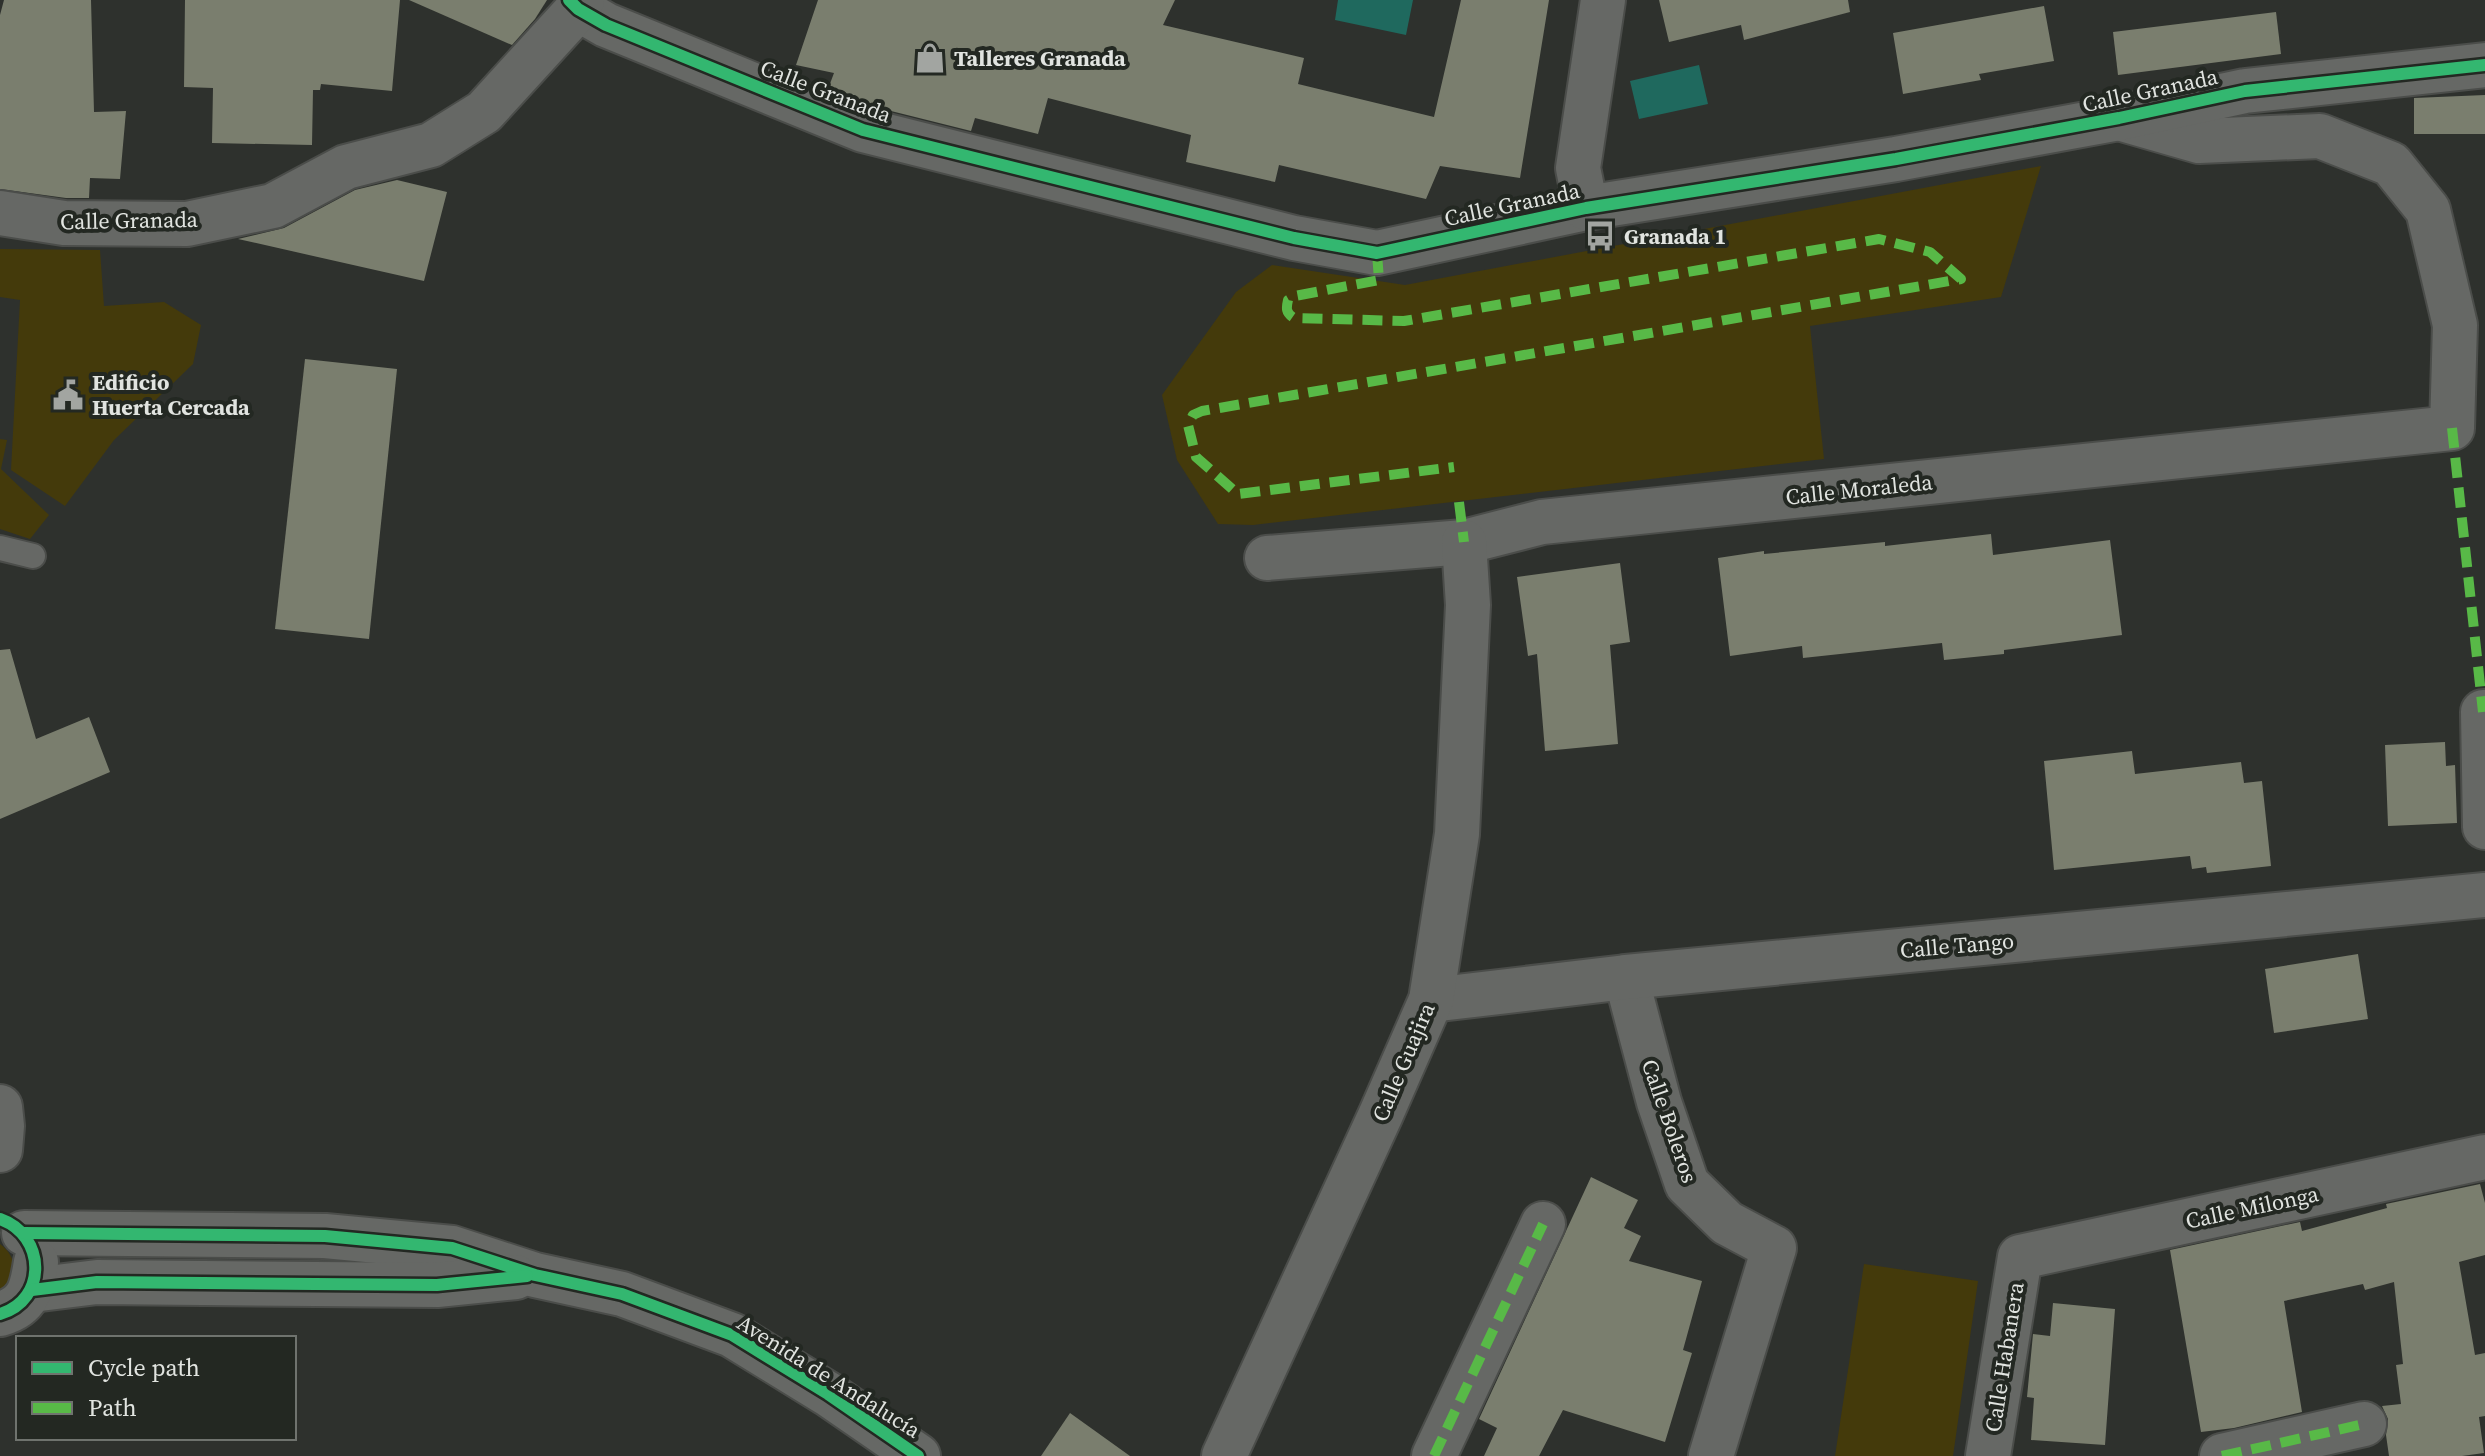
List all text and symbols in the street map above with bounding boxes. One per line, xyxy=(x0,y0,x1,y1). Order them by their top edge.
shop icon: Talleres Granada xyxy=(913,41,947,75)
place label: Talleres Granada xyxy=(954,43,1126,73)
street label: Calle Granada xyxy=(756,52,896,130)
street label: Calle Granada xyxy=(2080,61,2221,119)
street label: Calle Granada xyxy=(1442,175,1583,233)
street label: Calle Granada xyxy=(60,204,199,236)
bus stop icon: Granada 1 xyxy=(1583,219,1617,253)
place label: Granada 1 xyxy=(1624,221,1726,251)
place label: Edificio Huerta Cercada xyxy=(92,367,250,422)
public building icon: Edificio Huerta Cercada xyxy=(51,378,85,412)
street label: Calle Moraleda xyxy=(1784,466,1935,512)
street label: Calle Tango xyxy=(1899,925,2015,965)
street label: Calle Guajira xyxy=(1364,997,1442,1126)
street label: Calle Boleros xyxy=(1635,1055,1705,1187)
street label: Calle Milonga xyxy=(2183,1178,2322,1236)
street label: Calle Habanera xyxy=(1977,1279,2031,1434)
street label: Avenida de Andalucía xyxy=(731,1307,927,1445)
legend xyxy=(16,1336,296,1440)
text: Cycle path xyxy=(88,1351,200,1384)
text: Path xyxy=(88,1391,137,1424)

